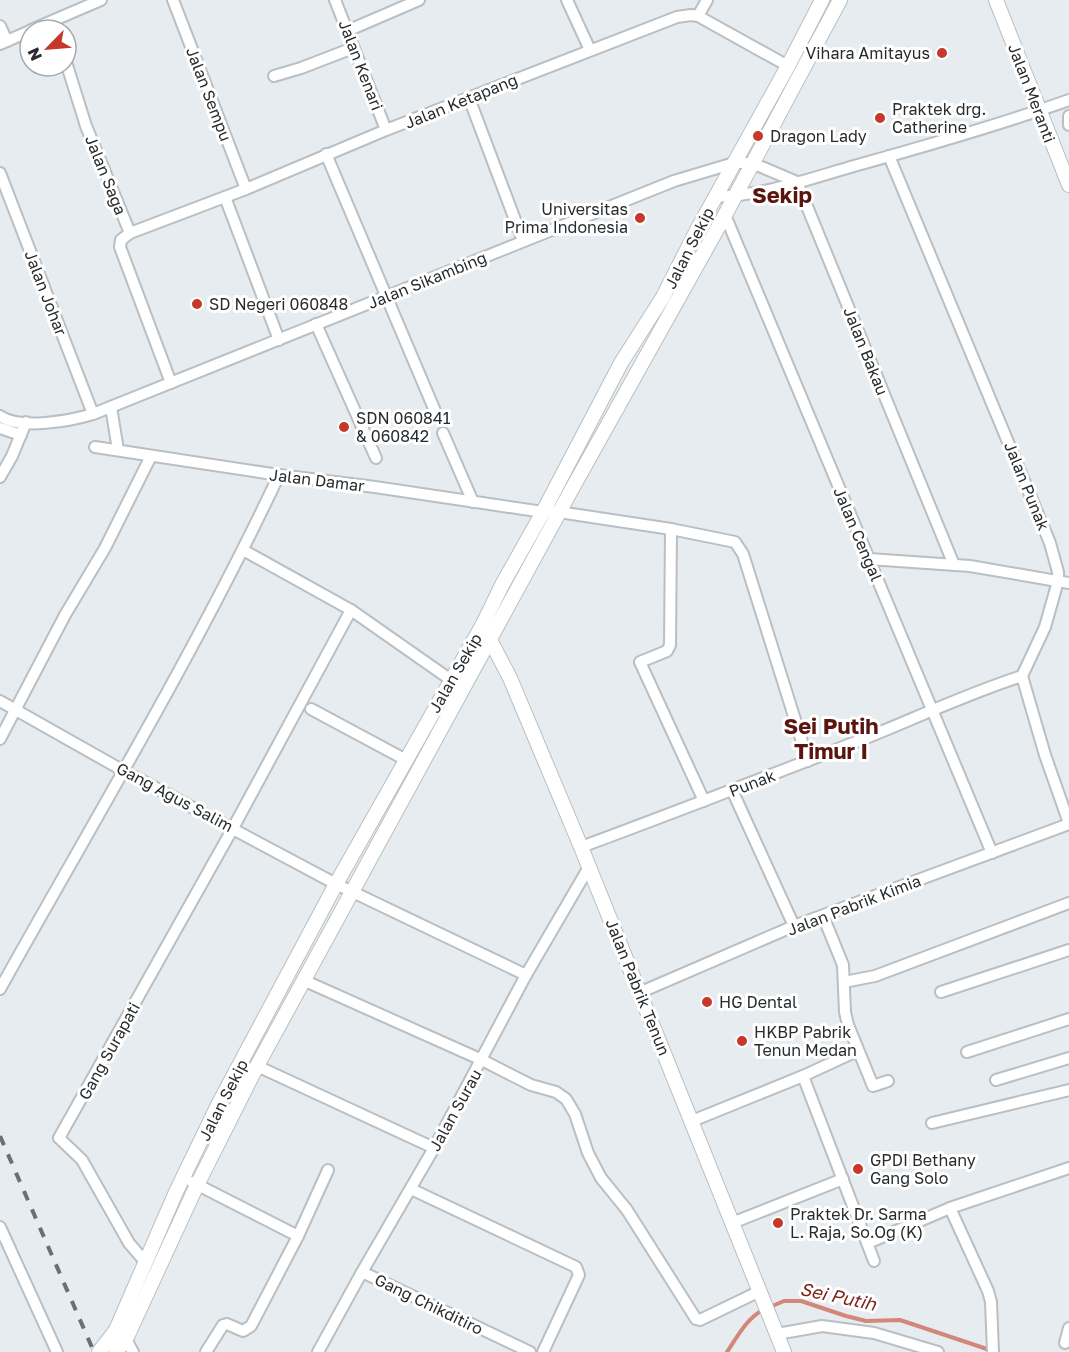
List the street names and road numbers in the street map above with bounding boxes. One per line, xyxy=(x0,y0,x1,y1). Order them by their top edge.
street label: Jalan Kenari xyxy=(335,17,387,113)
street label: Jalan Meranti xyxy=(1004,41,1060,145)
street label: Jalan Sempu xyxy=(182,44,236,144)
street label: Jalan Ketapang xyxy=(402,69,520,133)
street label: Jalan Saga xyxy=(81,132,131,218)
street label: Jalan Sekip xyxy=(660,204,718,292)
street label: Jalan Sikambing xyxy=(365,247,489,313)
street label: Jalan Johar xyxy=(21,248,71,338)
street label: Jalan Bakau xyxy=(839,304,893,398)
street label: Jalan Punak xyxy=(1000,439,1054,533)
street label: Jalan Damar xyxy=(268,464,366,496)
street label: Jalan Cengal xyxy=(829,484,887,584)
street label: Jalan Sekip xyxy=(424,629,486,716)
street label: Gang Agus Salim xyxy=(113,758,237,836)
street label: Punak xyxy=(726,765,778,801)
street label: Jalan Pabrik Kimia xyxy=(784,870,924,940)
street label: Jalan Pabrik Tenun xyxy=(601,916,675,1058)
street label: Gang Surapati xyxy=(74,999,144,1103)
street label: Jalan Sekip xyxy=(194,1056,252,1144)
street label: Jalan Surau xyxy=(424,1066,486,1154)
street label: Gang Chikditiro xyxy=(371,1269,487,1339)

